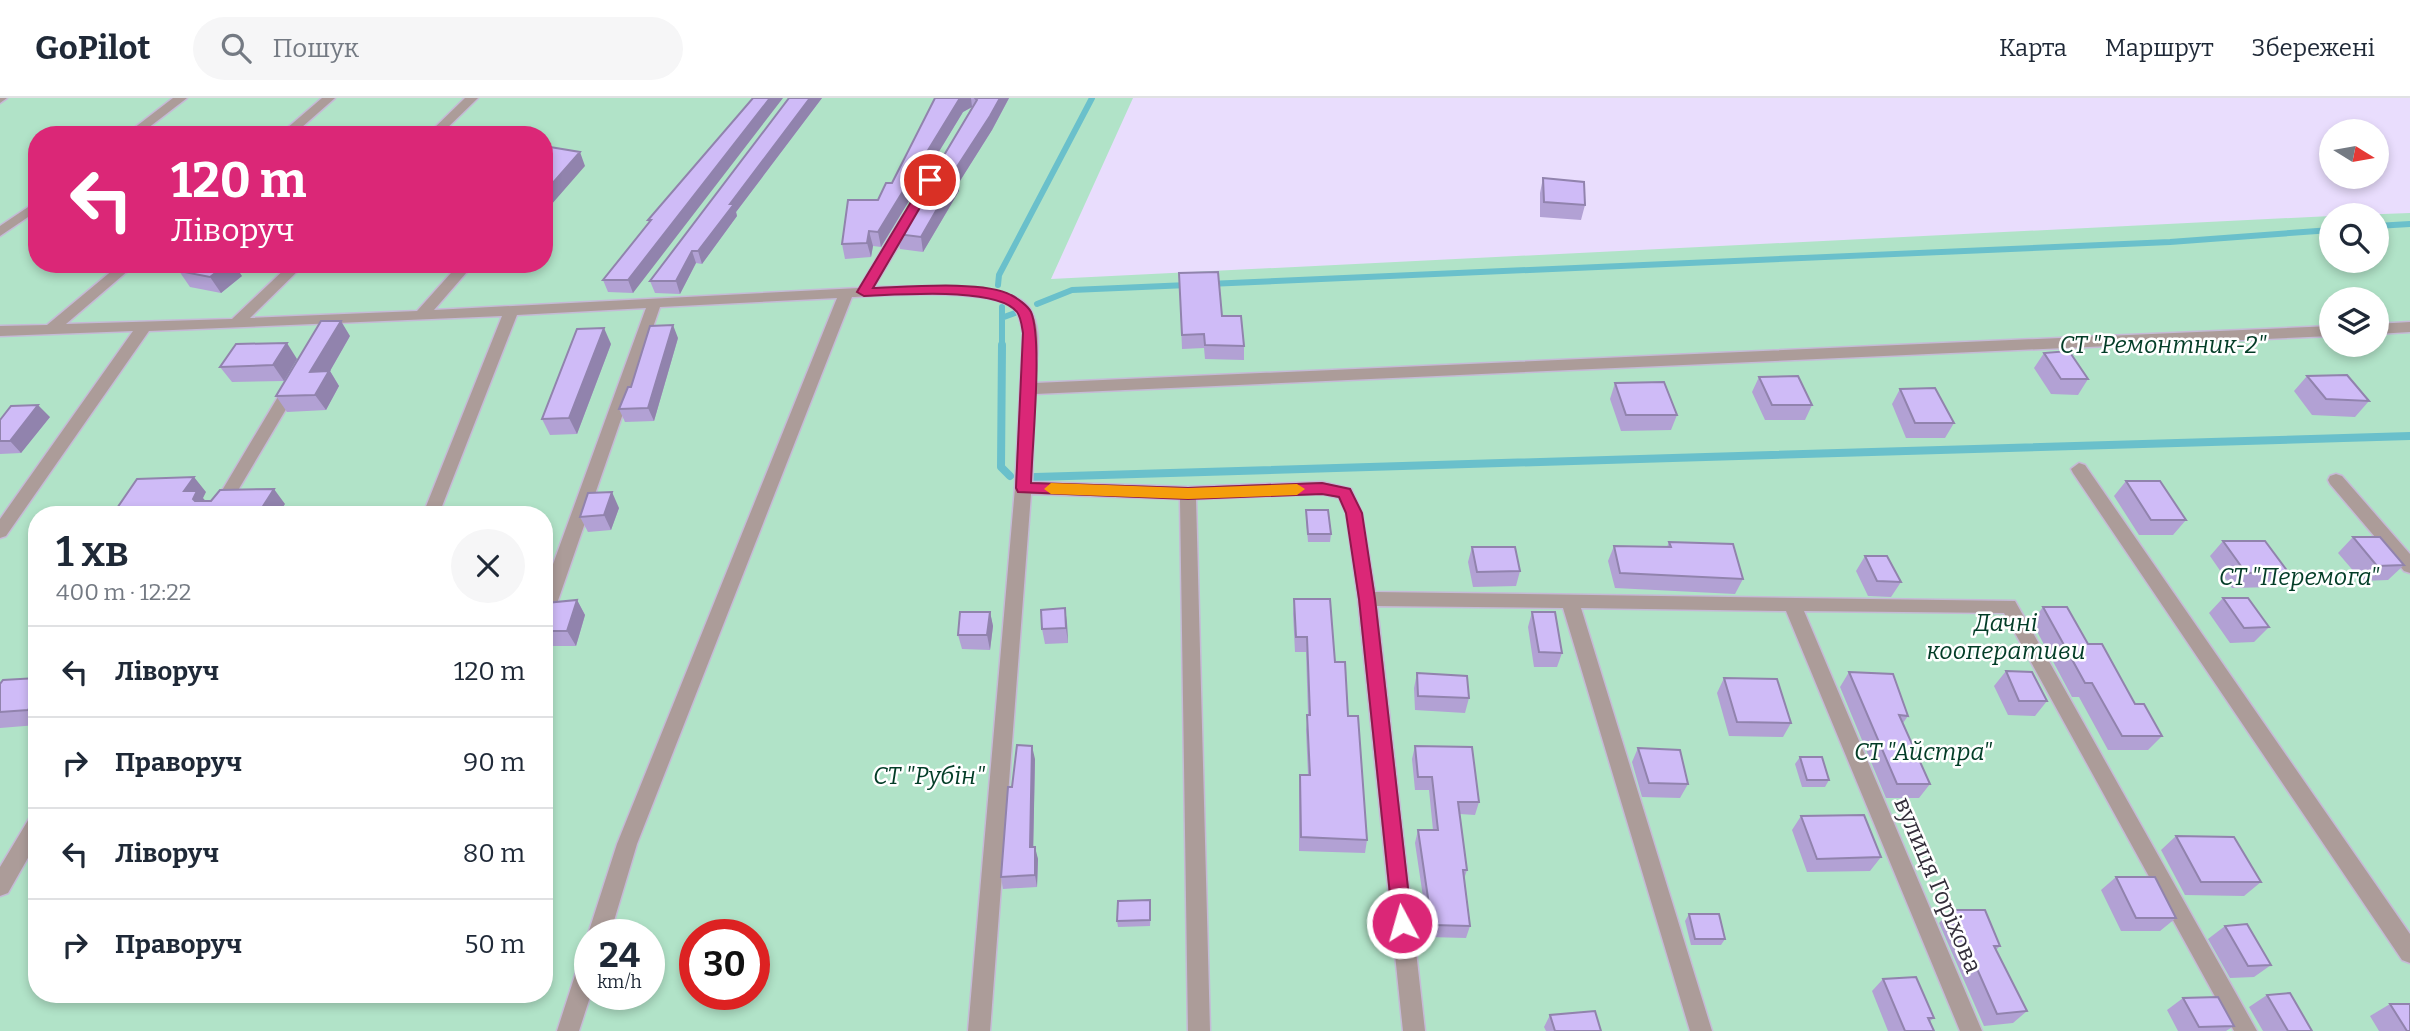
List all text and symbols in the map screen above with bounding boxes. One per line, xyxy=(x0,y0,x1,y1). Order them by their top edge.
search box xyxy=(193,17,683,80)
text: GoPilot xyxy=(35,28,151,68)
icon: search xyxy=(217,29,255,67)
text: Пошук xyxy=(273,33,359,64)
text: Карта xyxy=(1999,34,2067,62)
text: Маршрут xyxy=(2105,34,2214,62)
text: Збережені xyxy=(2252,34,2375,62)
north arrow xyxy=(2319,119,2389,189)
map controls xyxy=(2319,119,2389,357)
pin xyxy=(900,150,960,210)
text: 120 m xyxy=(171,151,306,210)
icon: left xyxy=(56,154,147,245)
icon: arrive xyxy=(911,161,949,199)
button: search xyxy=(2319,203,2389,273)
text: Ліворуч xyxy=(171,211,294,249)
button: layers xyxy=(2319,287,2389,357)
park label: СТ "Ремонтник-2" xyxy=(2059,331,2268,359)
text: 1 хв xyxy=(56,527,129,577)
button: close xyxy=(451,529,525,603)
park label: СТ "Перемога" xyxy=(2219,563,2380,591)
text: 400 m · 12:22 xyxy=(56,578,191,606)
park label: Дачні кооперативи xyxy=(1927,609,2085,665)
icon: left xyxy=(56,653,94,691)
text: Ліворуч xyxy=(115,656,219,687)
text: 120 m xyxy=(454,656,525,687)
park label: СТ "Айстра" xyxy=(1854,738,1993,766)
icon: right xyxy=(56,744,94,782)
text: Праворуч xyxy=(115,747,242,778)
text: 90 m xyxy=(463,747,525,778)
park label: СТ "Рубін" xyxy=(873,762,986,790)
street label: вулиця Горіхова xyxy=(1888,793,1988,977)
icon: left xyxy=(56,835,94,873)
text: Ліворуч xyxy=(115,838,219,869)
text: 80 m xyxy=(463,838,525,869)
position arrow xyxy=(1365,886,1439,960)
speed limit sign: 30 xyxy=(679,919,770,1010)
icon: right xyxy=(56,926,94,964)
text: Праворуч xyxy=(115,929,242,960)
text: 50 m xyxy=(464,929,525,960)
text: 24 xyxy=(599,934,640,976)
text: km/h xyxy=(597,971,642,993)

